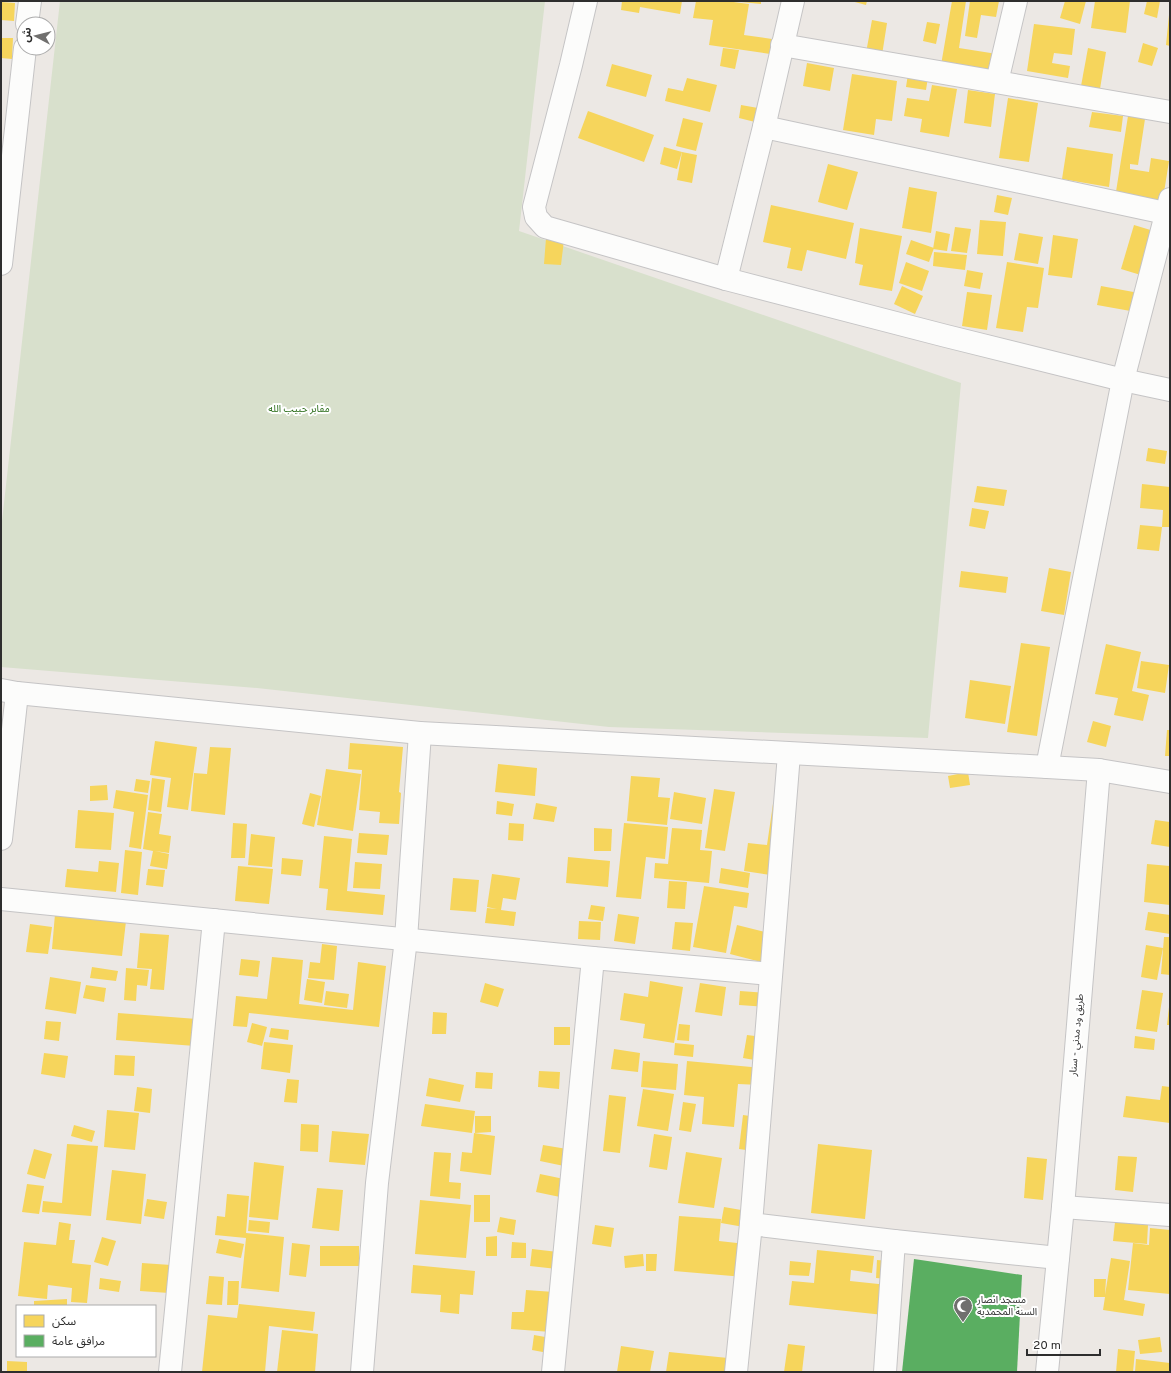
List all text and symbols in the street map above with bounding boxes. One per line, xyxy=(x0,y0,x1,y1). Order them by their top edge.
north arrow xyxy=(16,16,56,56)
text: ش xyxy=(19,27,35,43)
park label: مقابر حبيب الله xyxy=(268,403,330,416)
street label: طريق ود مدني - سنار xyxy=(1067,993,1087,1078)
place label: مسجد انصار السنة المحمدية xyxy=(976,1294,1037,1319)
mosque icon: مسجد انصار السنة المحمدية xyxy=(952,1295,974,1323)
legend xyxy=(16,1305,156,1357)
text: سكن xyxy=(52,1314,76,1330)
scale bar xyxy=(1027,1331,1100,1357)
text: مرافق عامة xyxy=(52,1334,105,1350)
text: 20 m xyxy=(1033,1338,1061,1354)

